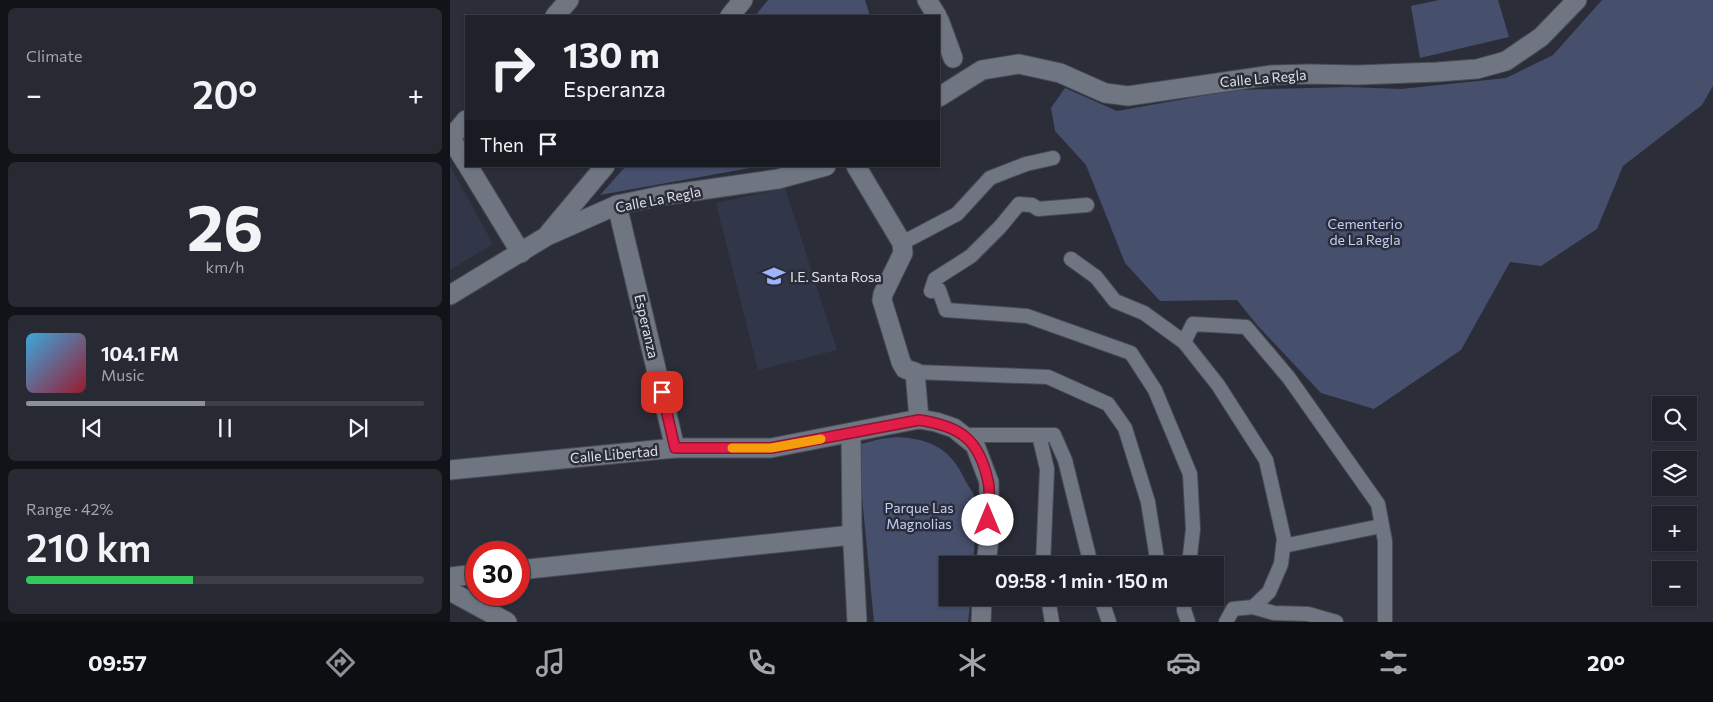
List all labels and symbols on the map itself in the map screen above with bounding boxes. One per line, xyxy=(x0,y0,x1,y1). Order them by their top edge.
street label: Calle La Regla xyxy=(1219,66,1307,90)
street label: Calle La Regla xyxy=(614,182,702,216)
park label: Cementerio de La Regla xyxy=(1327,215,1403,248)
school or university icon: I.E. Santa Rosa xyxy=(761,263,787,289)
place label: I.E. Santa Rosa xyxy=(790,268,882,285)
street label: Esperanza xyxy=(631,292,663,360)
pin xyxy=(641,371,683,413)
street label: Calle Libertad xyxy=(569,442,659,466)
position arrow xyxy=(961,493,1013,545)
park label: Parque Las Magnolias xyxy=(884,499,954,532)
speed limit sign: 30 xyxy=(465,541,530,606)

